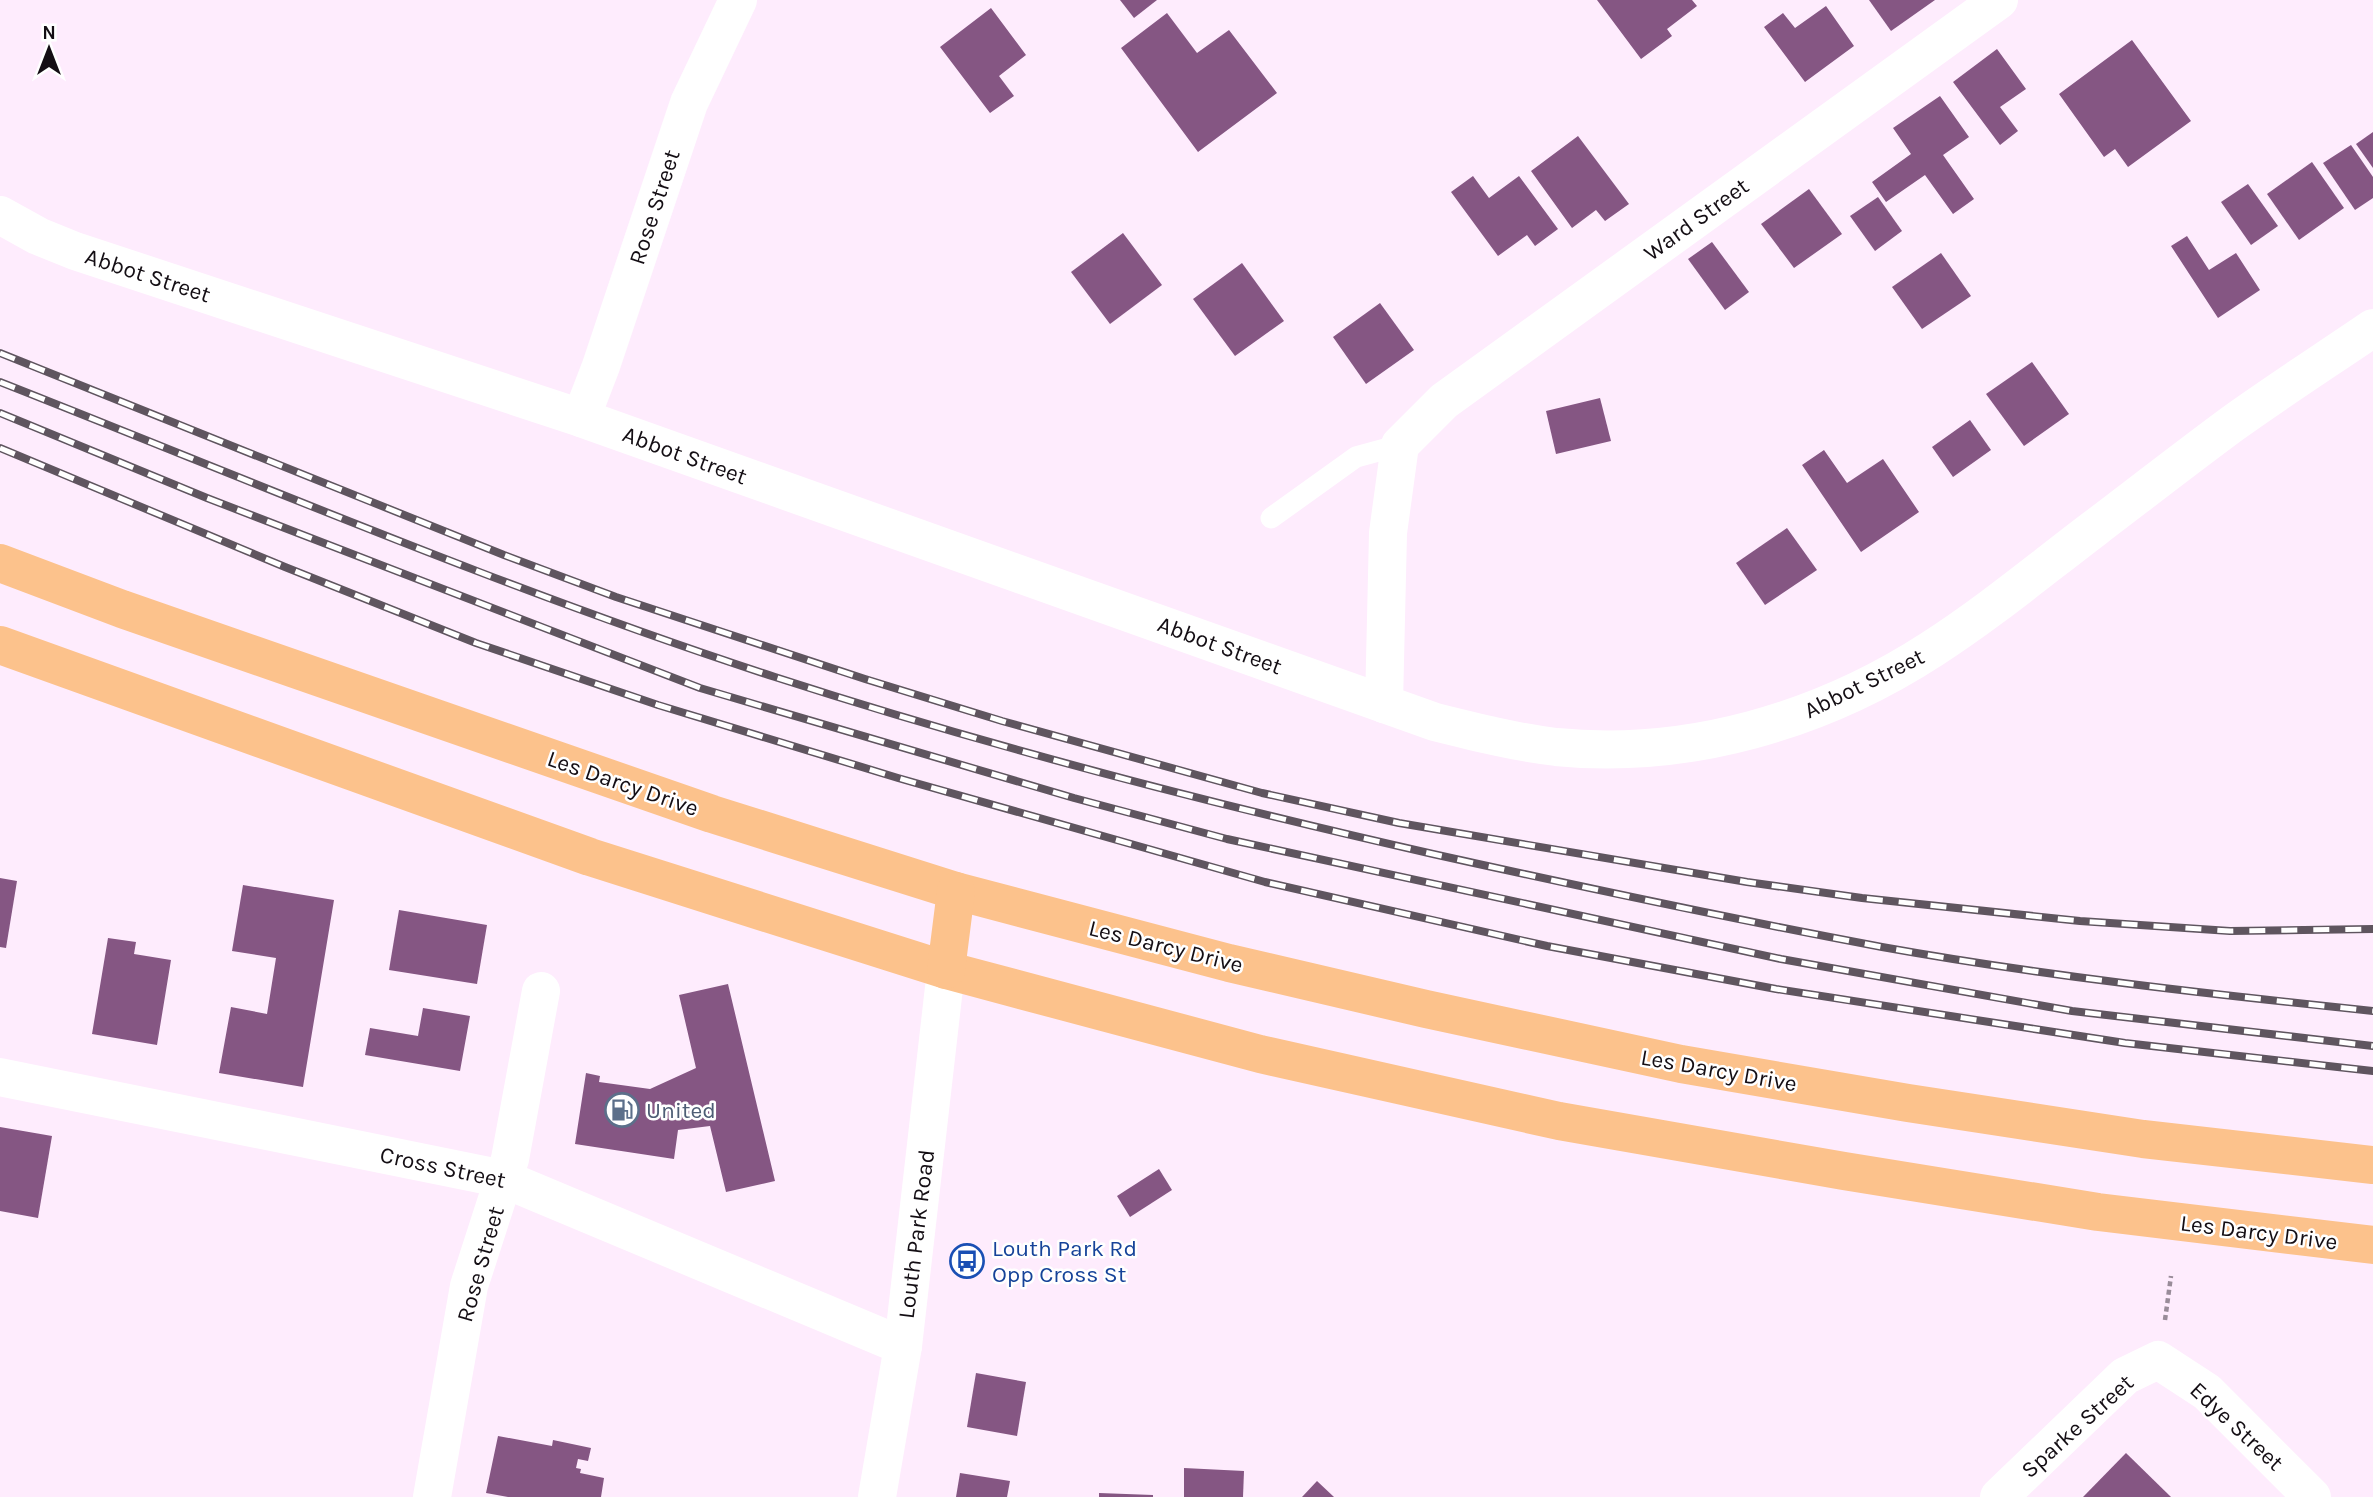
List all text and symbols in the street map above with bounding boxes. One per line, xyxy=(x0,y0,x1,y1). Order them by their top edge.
north arrow xyxy=(14,14,84,84)
text: N xyxy=(42,22,56,44)
street label: Rose Street xyxy=(623,146,686,268)
street label: Ward Street xyxy=(1639,172,1754,266)
street label: Abbot Street xyxy=(82,243,214,309)
street label: Abbot Street xyxy=(619,421,751,491)
street label: Abbot Street xyxy=(1154,611,1286,681)
street label: Abbot Street xyxy=(1800,643,1929,724)
street label: Les Darcy Drive xyxy=(544,745,702,822)
street label: Les Darcy Drive xyxy=(1086,914,1246,979)
street label: Les Darcy Drive xyxy=(1639,1043,1799,1098)
fuel station icon: United xyxy=(603,1091,641,1129)
place label: United xyxy=(646,1097,716,1124)
street label: Cross Street xyxy=(378,1141,509,1194)
street label: Louth Park Road xyxy=(893,1148,940,1320)
street label: Rose Street xyxy=(451,1203,510,1325)
street label: Les Darcy Drive xyxy=(2179,1209,2339,1256)
place label: Louth Park Rd Opp Cross St xyxy=(992,1235,1137,1288)
bus stop icon: Louth Park Rd Opp Cross St xyxy=(948,1242,986,1280)
street label: Sparke Street xyxy=(2016,1369,2139,1484)
street label: Edye Street xyxy=(2184,1376,2289,1477)

